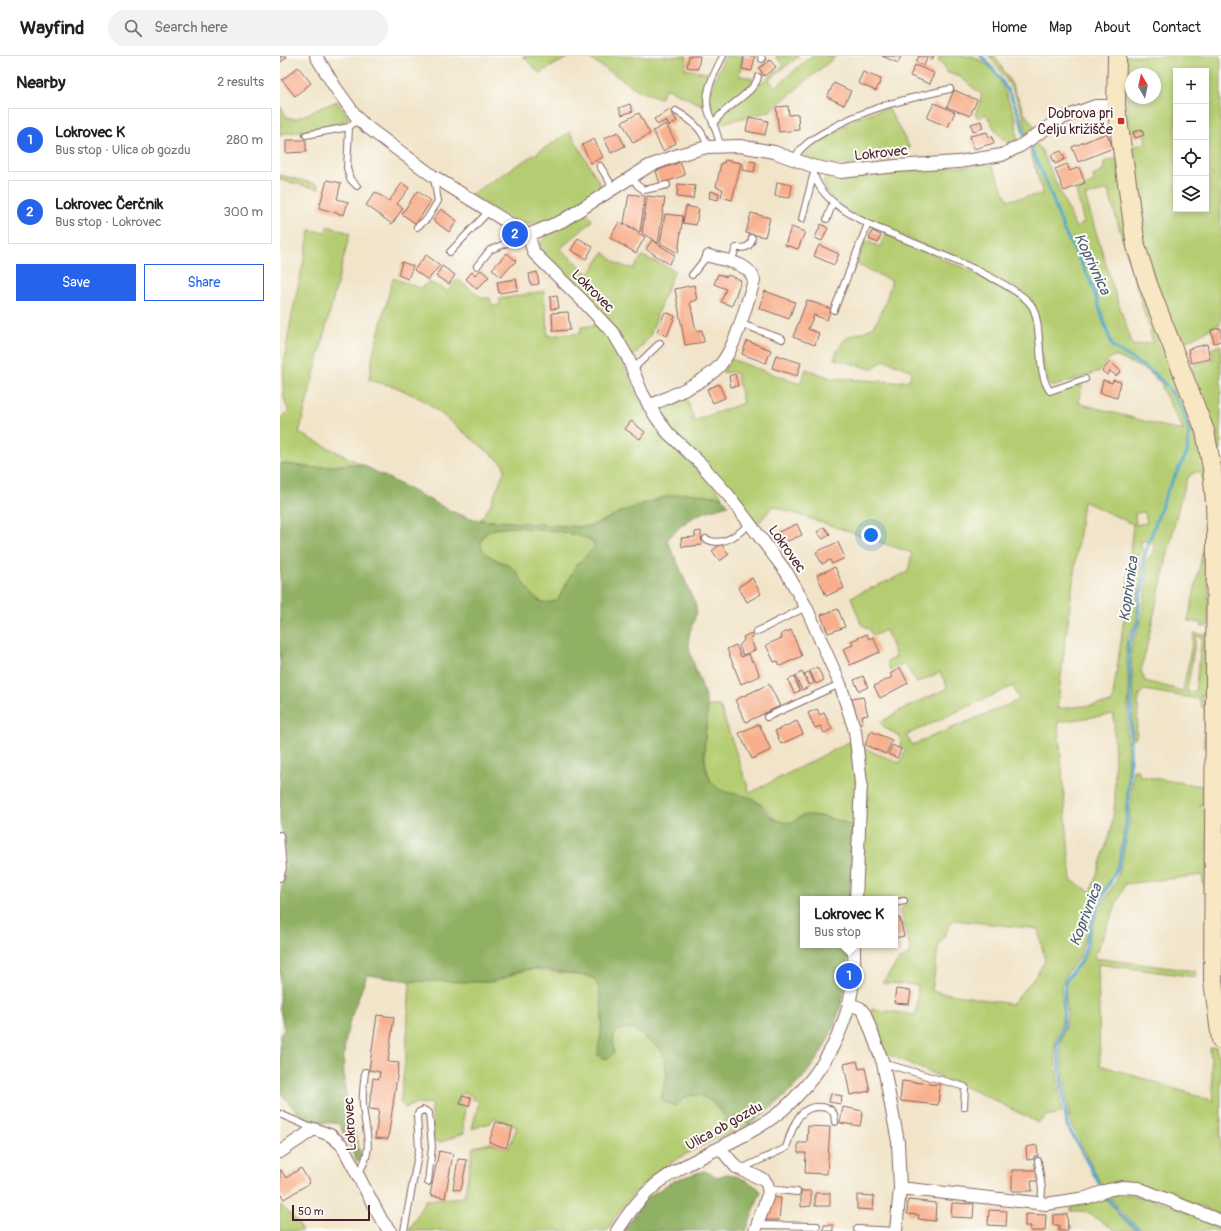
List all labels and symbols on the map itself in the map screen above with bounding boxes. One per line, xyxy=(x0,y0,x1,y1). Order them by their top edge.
north arrow xyxy=(1125,68,1161,104)
place label: Dobrova pri Celju križišče xyxy=(1038,105,1114,138)
marker: Dobrova pri Celju križišče xyxy=(1116,116,1126,126)
street label: Lokrovec xyxy=(853,142,909,164)
pin: 2 xyxy=(502,219,528,249)
water label: Koprivnica xyxy=(1070,230,1115,299)
street label: Lokrovec xyxy=(568,266,618,316)
street label: Lokrovec xyxy=(765,522,809,576)
your location xyxy=(861,525,881,545)
water label: Koprivnica xyxy=(1115,554,1143,623)
water label: Koprivnica xyxy=(1065,880,1107,949)
pin: 1 xyxy=(836,961,862,991)
street label: Lokrovec xyxy=(340,1097,360,1151)
street label: Ulica ob gozdu xyxy=(683,1098,765,1154)
scale bar xyxy=(292,1203,370,1222)

